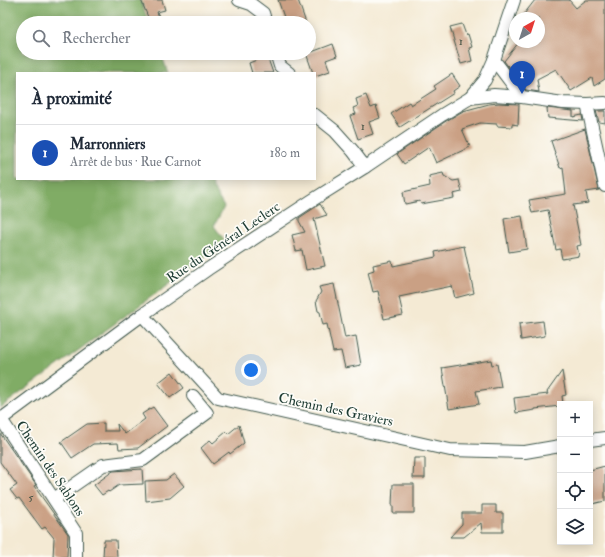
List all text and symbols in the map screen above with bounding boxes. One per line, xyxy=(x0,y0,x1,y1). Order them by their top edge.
north arrow xyxy=(509,12,545,48)
search box xyxy=(16,16,316,60)
icon: search xyxy=(30,27,52,49)
text: Rechercher xyxy=(62,29,130,48)
house number: 1 xyxy=(459,34,463,49)
pin: 1 xyxy=(509,61,535,94)
text: À proximité xyxy=(32,88,112,109)
house number: 1 xyxy=(361,119,365,134)
text: Marronniers xyxy=(70,135,145,154)
text: 1 xyxy=(43,145,47,161)
text: 180 m xyxy=(270,145,300,161)
text: Arrêt de bus · Rue Carnot xyxy=(70,154,201,170)
street label: Rue du Général Leclerc xyxy=(163,198,283,287)
your location xyxy=(241,360,261,380)
street label: Chemin des Graviers xyxy=(277,389,395,430)
map controls xyxy=(557,401,593,545)
button: + xyxy=(557,401,593,437)
street label: Chemin des Sablons xyxy=(12,417,89,519)
button: − xyxy=(557,437,593,473)
button: locate xyxy=(557,473,593,509)
house number: 5 xyxy=(28,490,34,505)
button: layers xyxy=(557,509,593,545)

